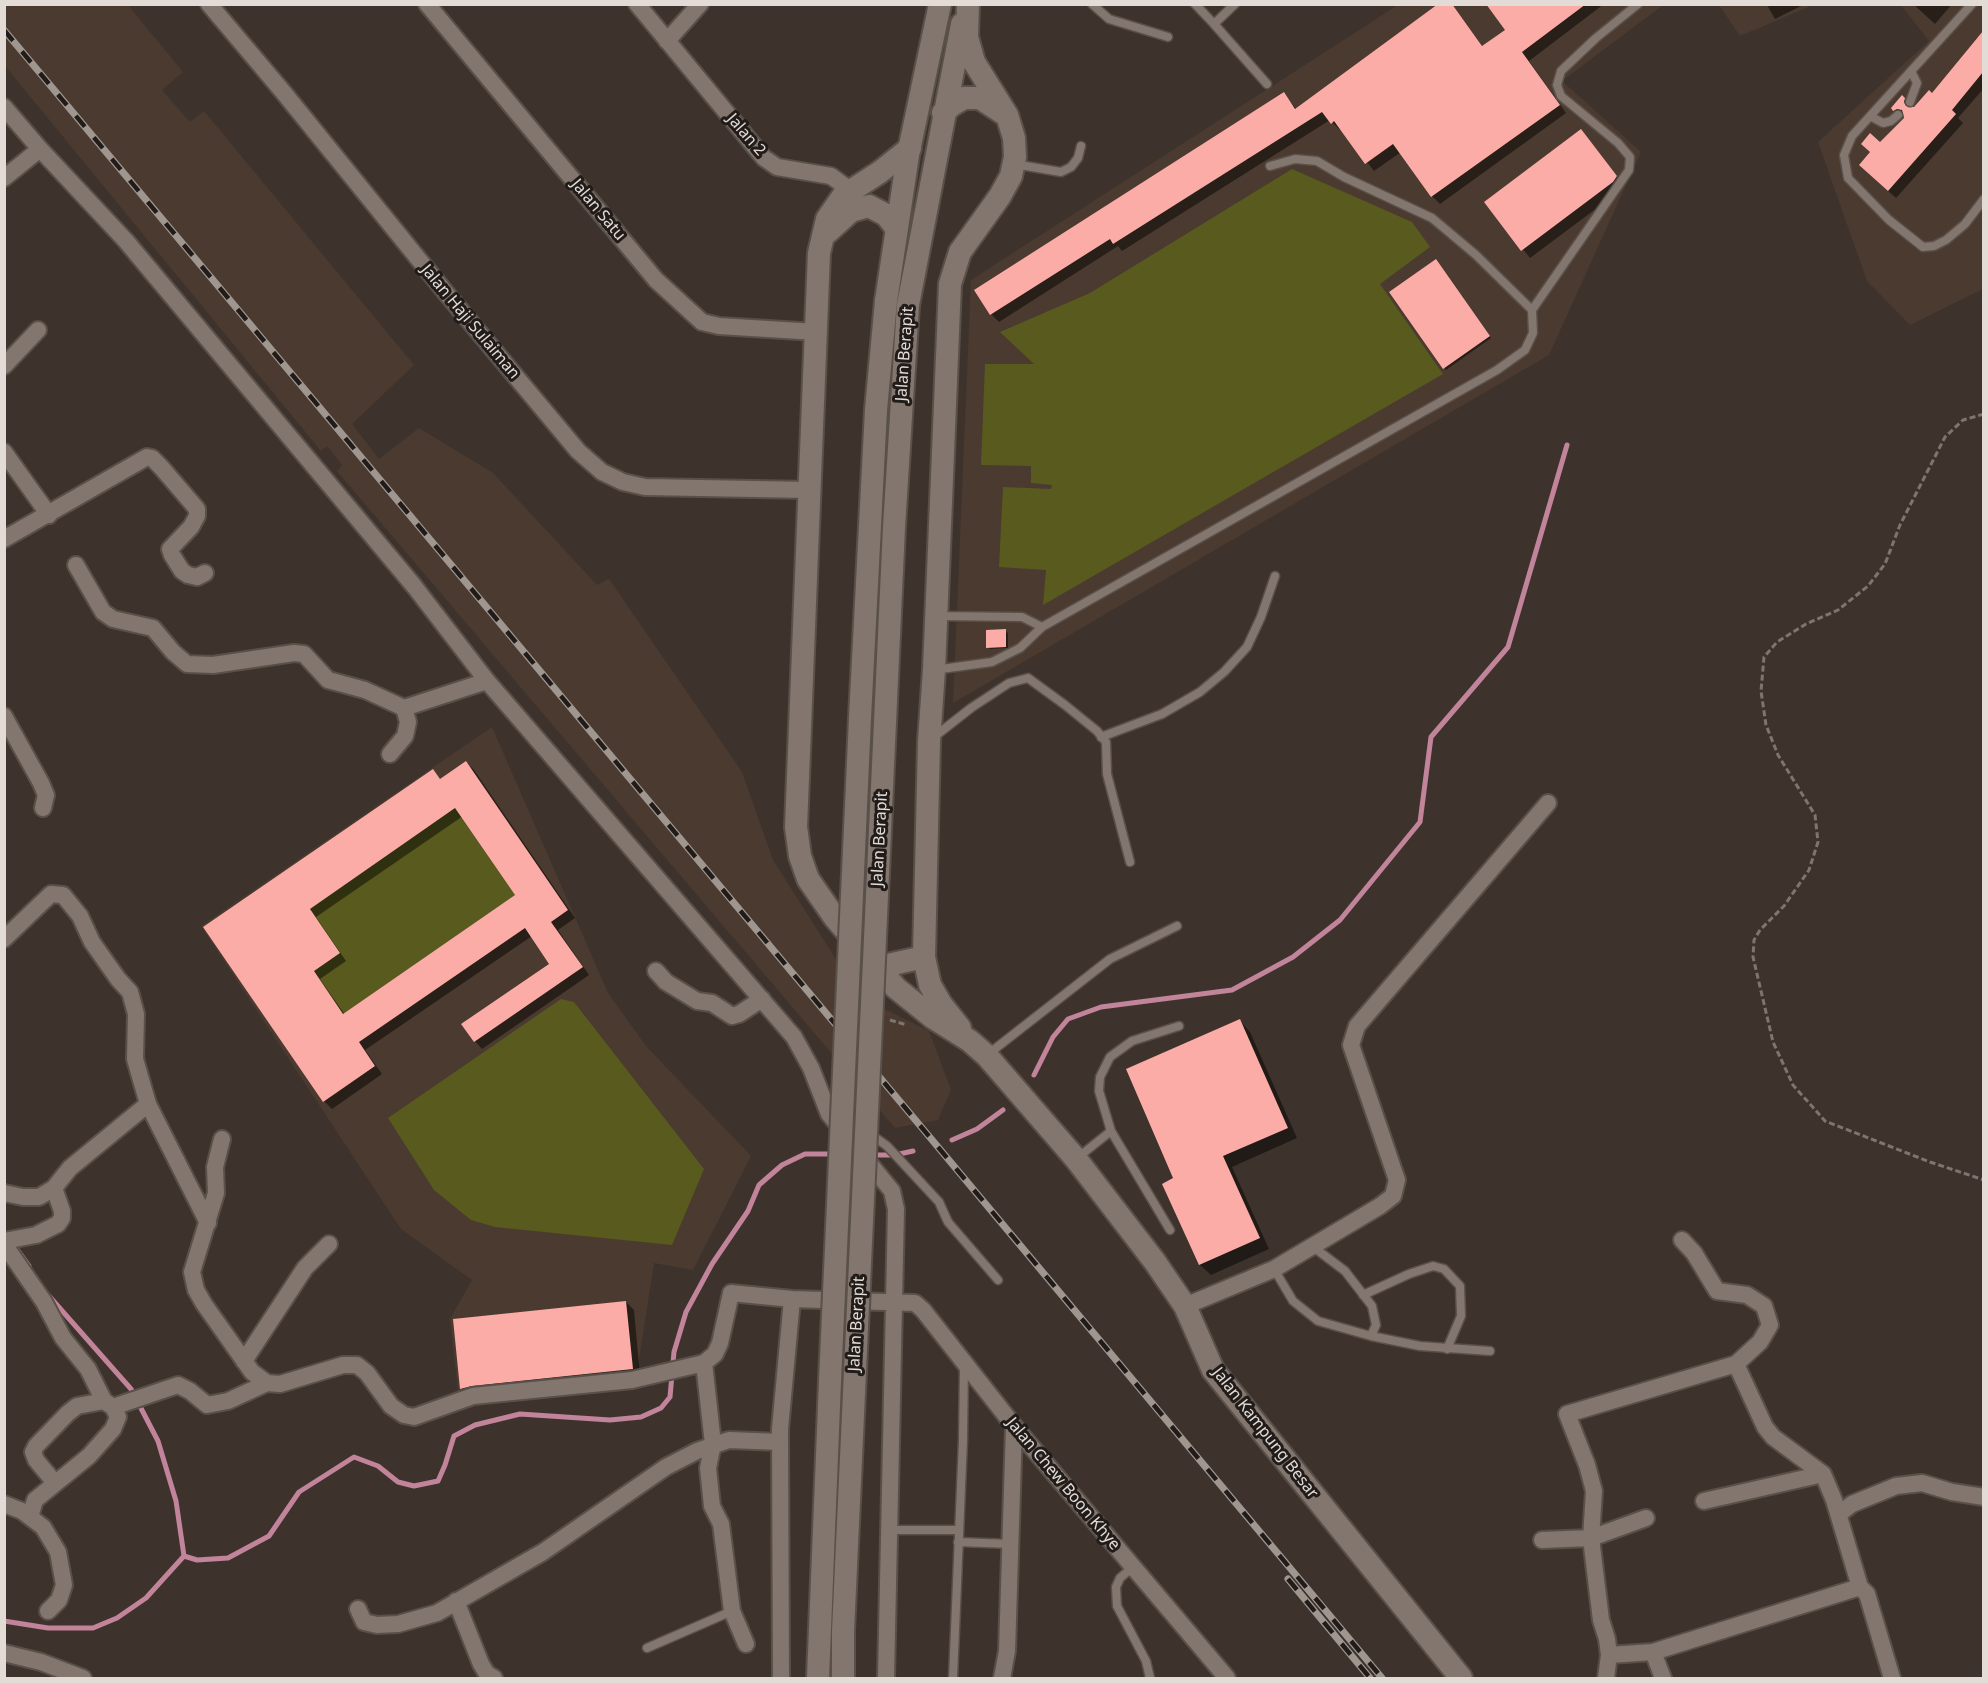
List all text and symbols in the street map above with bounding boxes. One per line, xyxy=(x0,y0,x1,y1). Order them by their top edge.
street label: Jalan 2 xyxy=(722,110,770,160)
street label: Jalan Satu xyxy=(567,176,629,244)
street label: Jalan Haji Sulaiman xyxy=(417,261,523,383)
street label: Jalan Berapit xyxy=(892,306,918,402)
street label: Jalan Berapit xyxy=(868,791,892,887)
street label: Jalan Berapit xyxy=(845,1276,869,1372)
street label: Jalan Kampung Besar xyxy=(1208,1364,1322,1502)
street label: Jalan Chew Boon Khye xyxy=(1002,1414,1124,1554)

